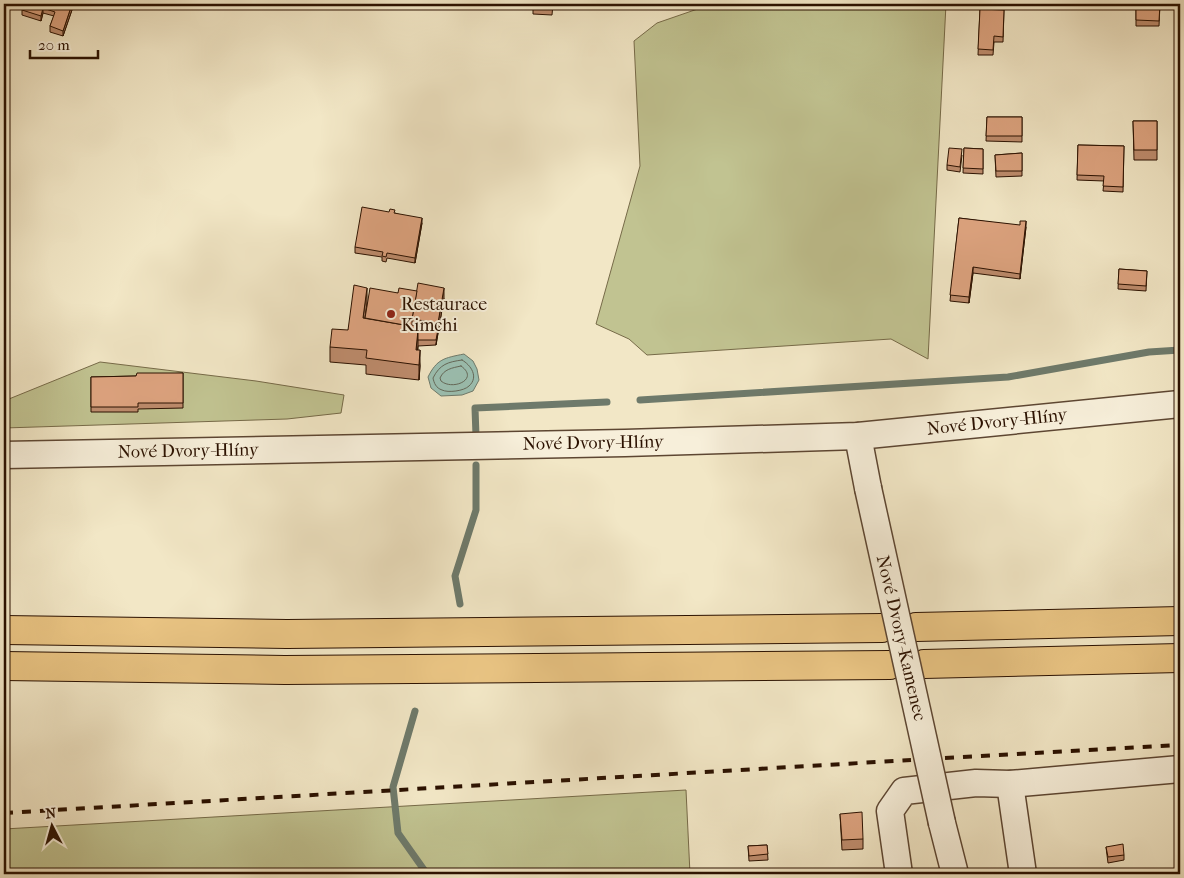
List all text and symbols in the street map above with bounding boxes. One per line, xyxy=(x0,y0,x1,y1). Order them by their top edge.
scale bar xyxy=(30,28,98,60)
text: 20 m xyxy=(38,36,70,54)
place label: Restaurace Kimchi xyxy=(401,294,487,336)
marker: Restaurace Kimchi xyxy=(385,308,397,320)
street label: Nové Dvory-Hlíny xyxy=(926,404,1070,440)
street label: Nové Dvory-Hlíny xyxy=(522,431,665,455)
street label: Nové Dvory-Hlíny xyxy=(117,439,260,463)
street label: Nové Dvory-Kamenec xyxy=(872,553,930,723)
north arrow xyxy=(28,800,78,850)
text: N xyxy=(45,805,57,823)

